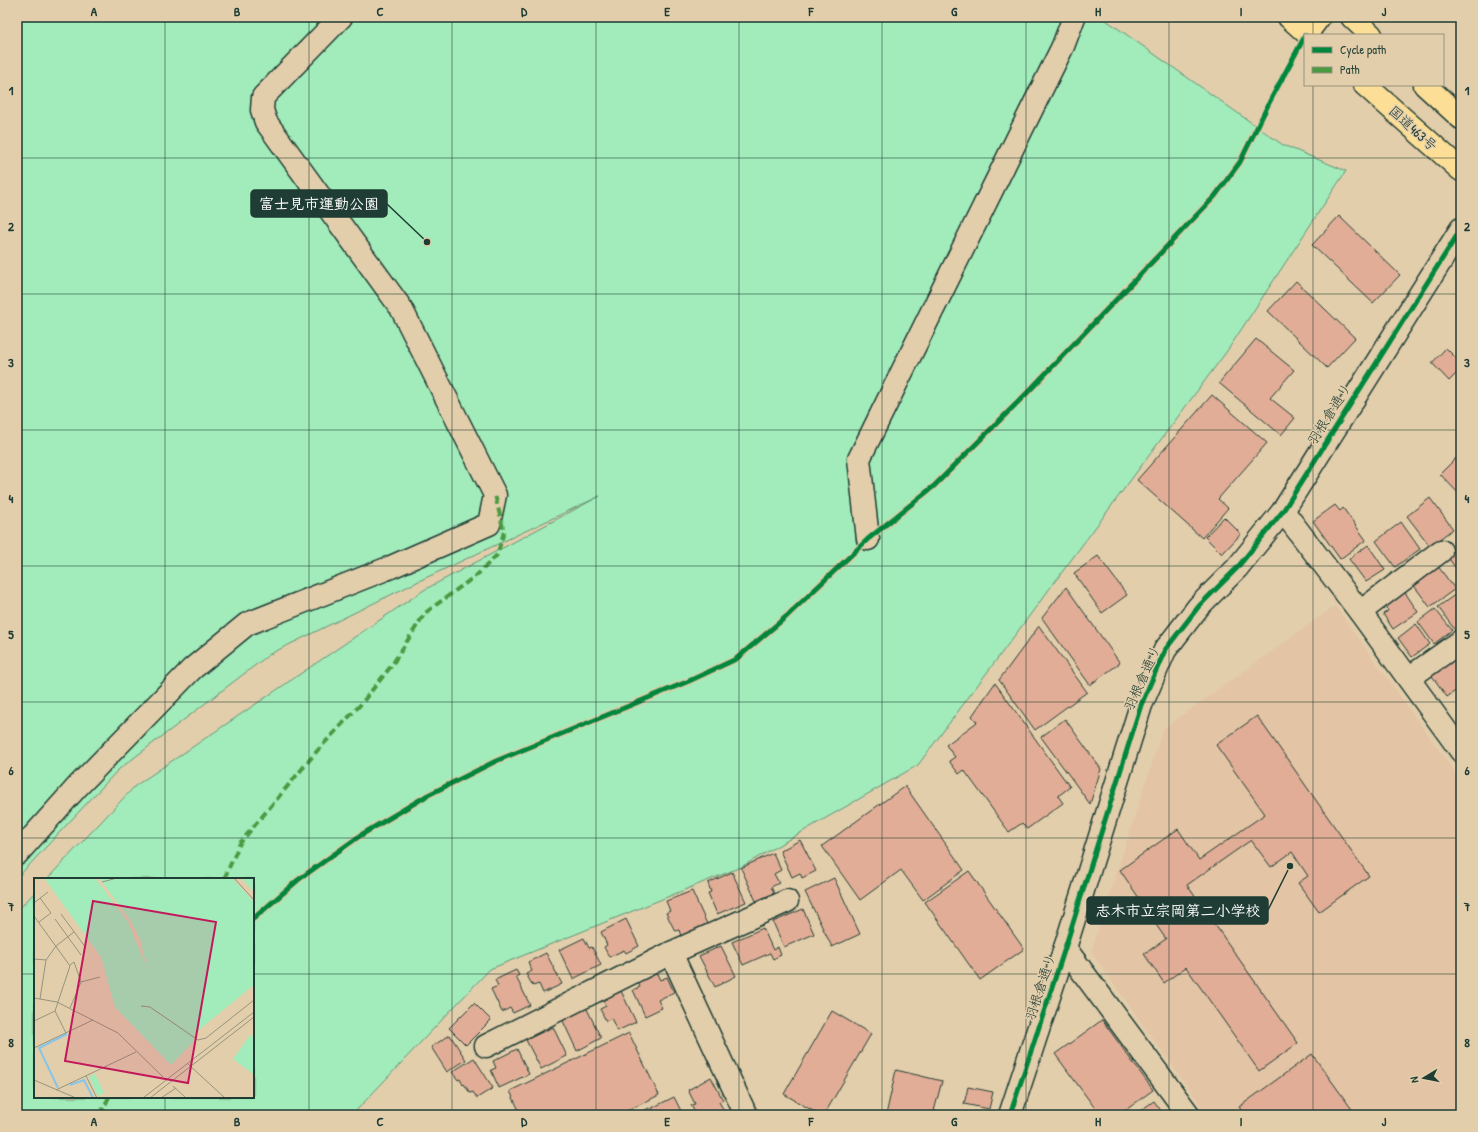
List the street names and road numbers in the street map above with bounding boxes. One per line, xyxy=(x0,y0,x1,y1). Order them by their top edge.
street label: 国道463号 xyxy=(1385,101,1442,154)
street label: 羽根倉通り xyxy=(1302,379,1355,448)
street label: 羽根倉通り xyxy=(1119,642,1164,714)
street label: 羽根倉通り xyxy=(1020,951,1059,1023)

